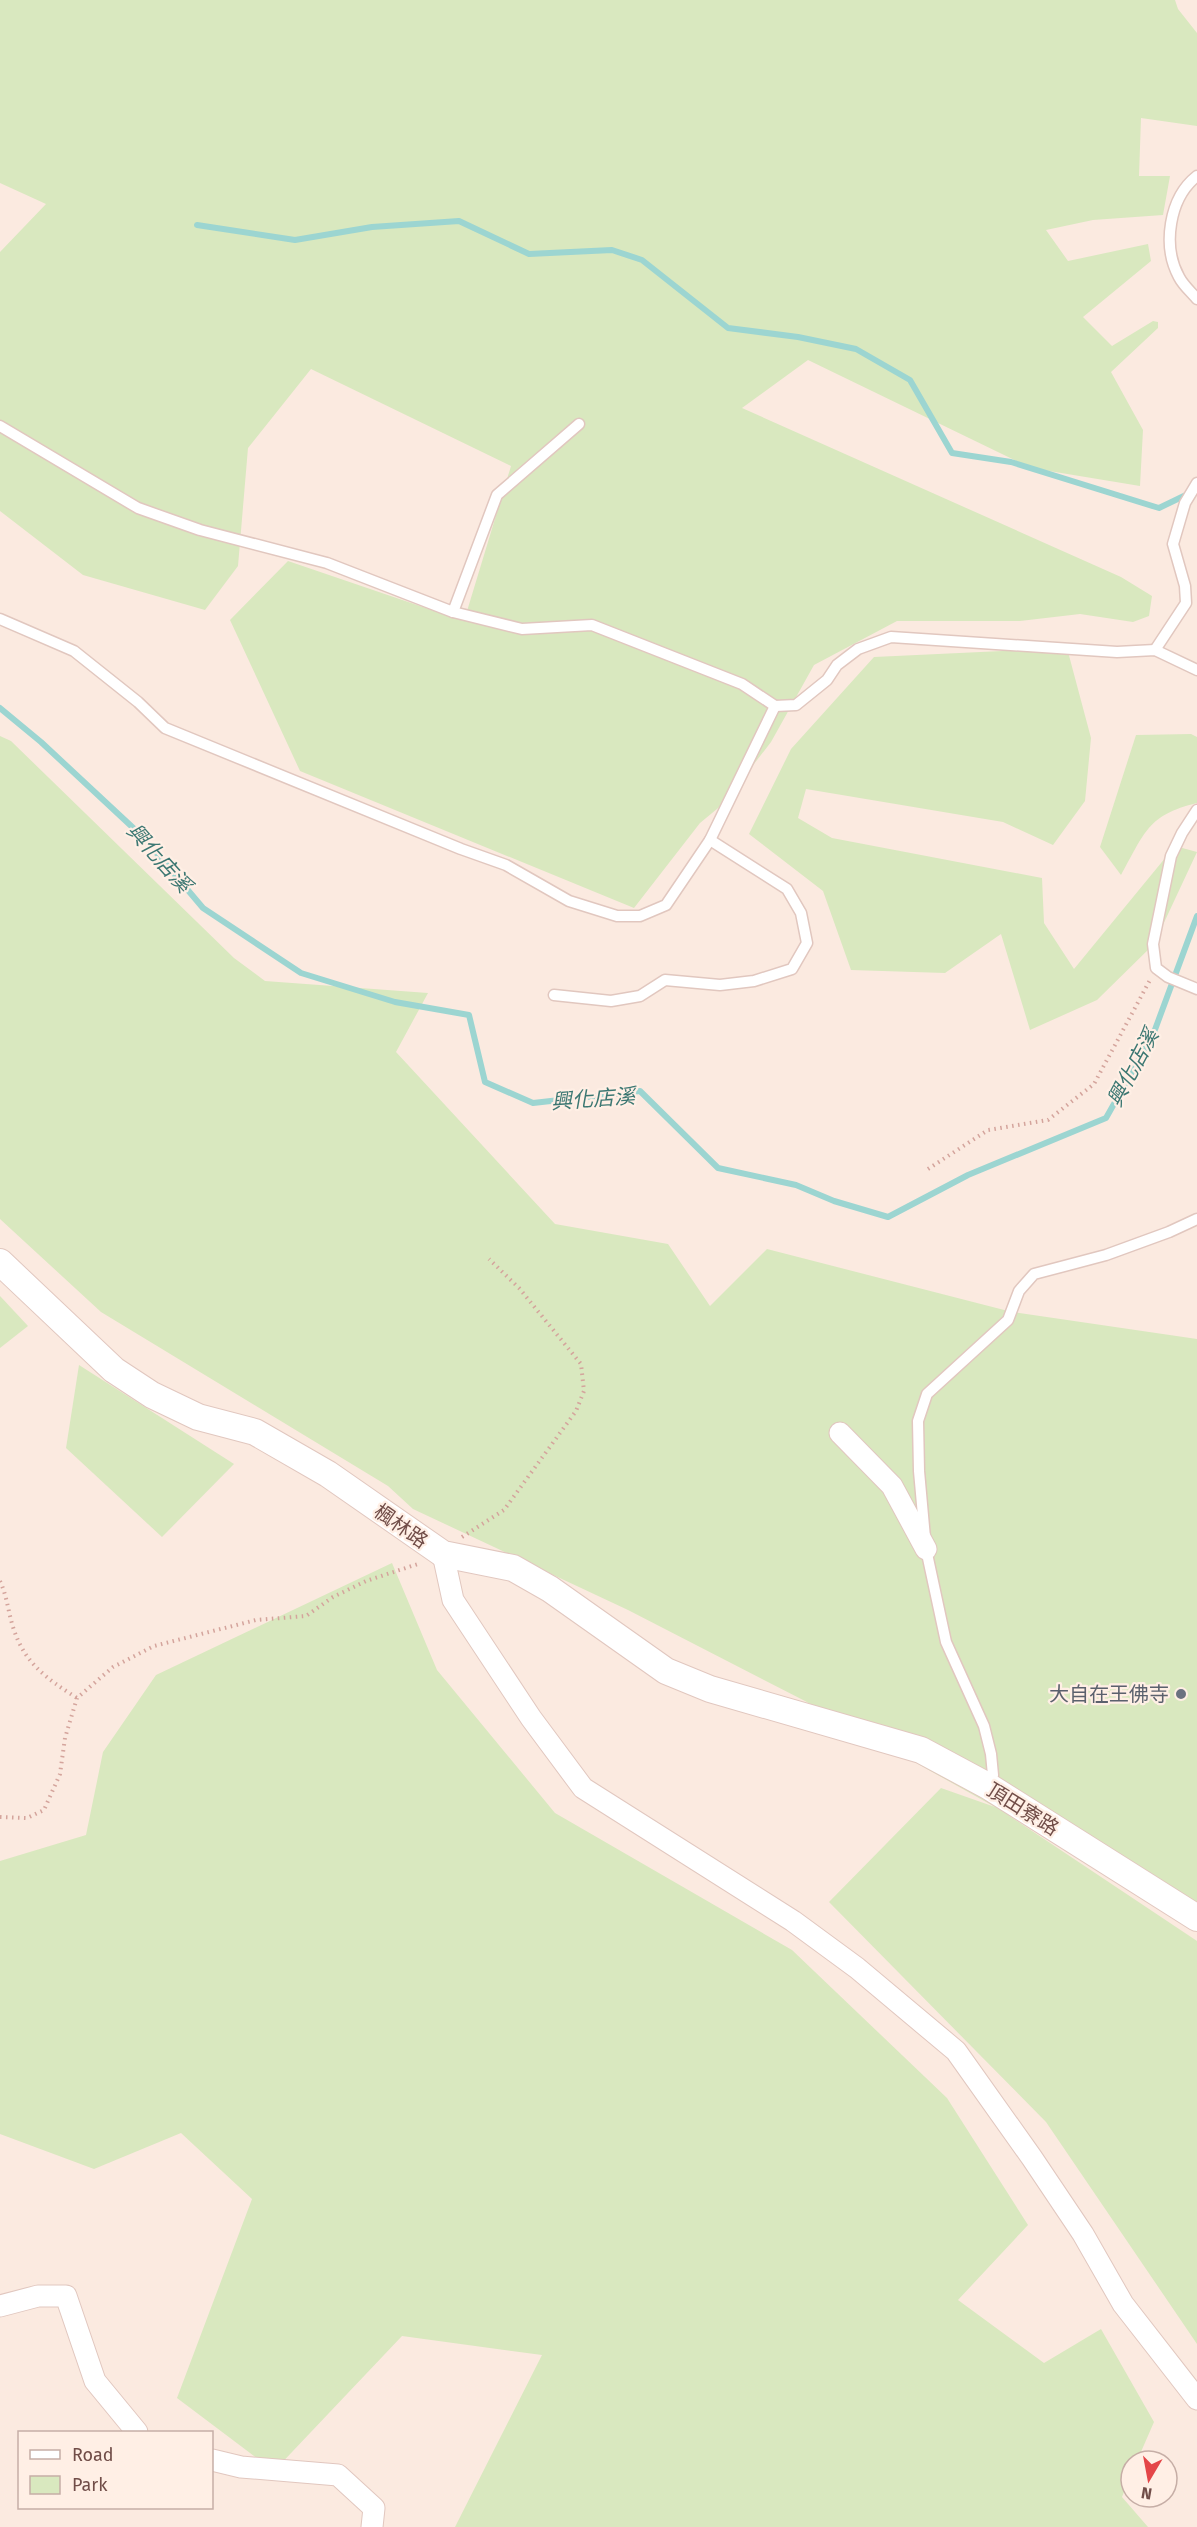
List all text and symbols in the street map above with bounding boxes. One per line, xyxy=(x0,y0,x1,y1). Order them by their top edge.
water label: 興化店溪 xyxy=(121,818,199,900)
water label: 興化店溪 xyxy=(1102,1022,1166,1111)
water label: 興化店溪 xyxy=(550,1083,639,1115)
street label: 楓林路 xyxy=(370,1499,432,1553)
place label: 大自在王佛寺 xyxy=(1049,1682,1169,1706)
marker: 大自在王佛寺 xyxy=(1174,1687,1188,1701)
street label: 頂田寮路 xyxy=(983,1778,1063,1840)
legend xyxy=(18,2431,213,2509)
text: Road xyxy=(72,2444,114,2466)
north arrow xyxy=(1119,2449,1179,2509)
text: Park xyxy=(72,2474,108,2496)
text: N xyxy=(1140,2483,1153,2504)

